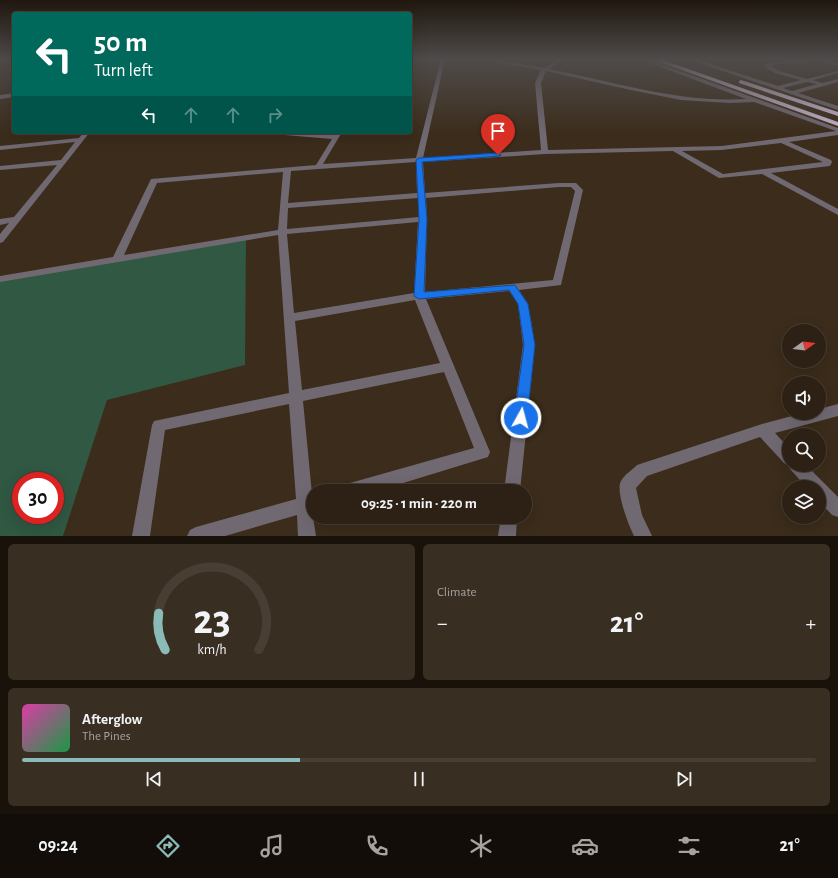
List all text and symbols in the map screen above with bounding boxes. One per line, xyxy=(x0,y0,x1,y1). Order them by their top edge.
icon: left xyxy=(28,28,80,80)
text: 50 m xyxy=(94,29,148,57)
text: Turn left xyxy=(94,62,153,80)
icon: left xyxy=(138,104,160,126)
icon: ahead xyxy=(180,104,202,126)
icon: ahead xyxy=(222,104,244,126)
icon: right xyxy=(264,104,286,126)
pin xyxy=(481,114,515,155)
icon: arrive xyxy=(487,120,509,142)
north arrow xyxy=(782,324,826,368)
map controls xyxy=(782,324,826,524)
button: sound xyxy=(782,376,826,420)
position arrow xyxy=(500,397,542,439)
button: search xyxy=(782,428,826,472)
speed limit sign: 30 xyxy=(12,472,64,524)
button: layers xyxy=(782,480,826,524)
text: 09:25 · 1 min · 220 m xyxy=(361,496,477,511)
text: Climate xyxy=(437,586,476,599)
text: 23 xyxy=(193,600,230,641)
text: 21° xyxy=(610,608,643,638)
text: − xyxy=(437,612,448,634)
text: + xyxy=(805,612,816,634)
text: km/h xyxy=(197,643,226,657)
text: Afterglow xyxy=(82,712,142,727)
text: The Pines xyxy=(82,730,131,743)
icon: previous xyxy=(143,768,165,790)
icon: pause xyxy=(408,768,430,790)
icon: next xyxy=(673,768,695,790)
icon: directions xyxy=(154,832,182,860)
icon: music xyxy=(258,832,286,860)
icon: phone xyxy=(363,832,391,860)
icon: climate xyxy=(467,832,495,860)
icon: car xyxy=(571,832,599,860)
icon: filters xyxy=(675,832,703,860)
text: 09:24 xyxy=(38,837,78,855)
text: 21° xyxy=(780,837,800,855)

